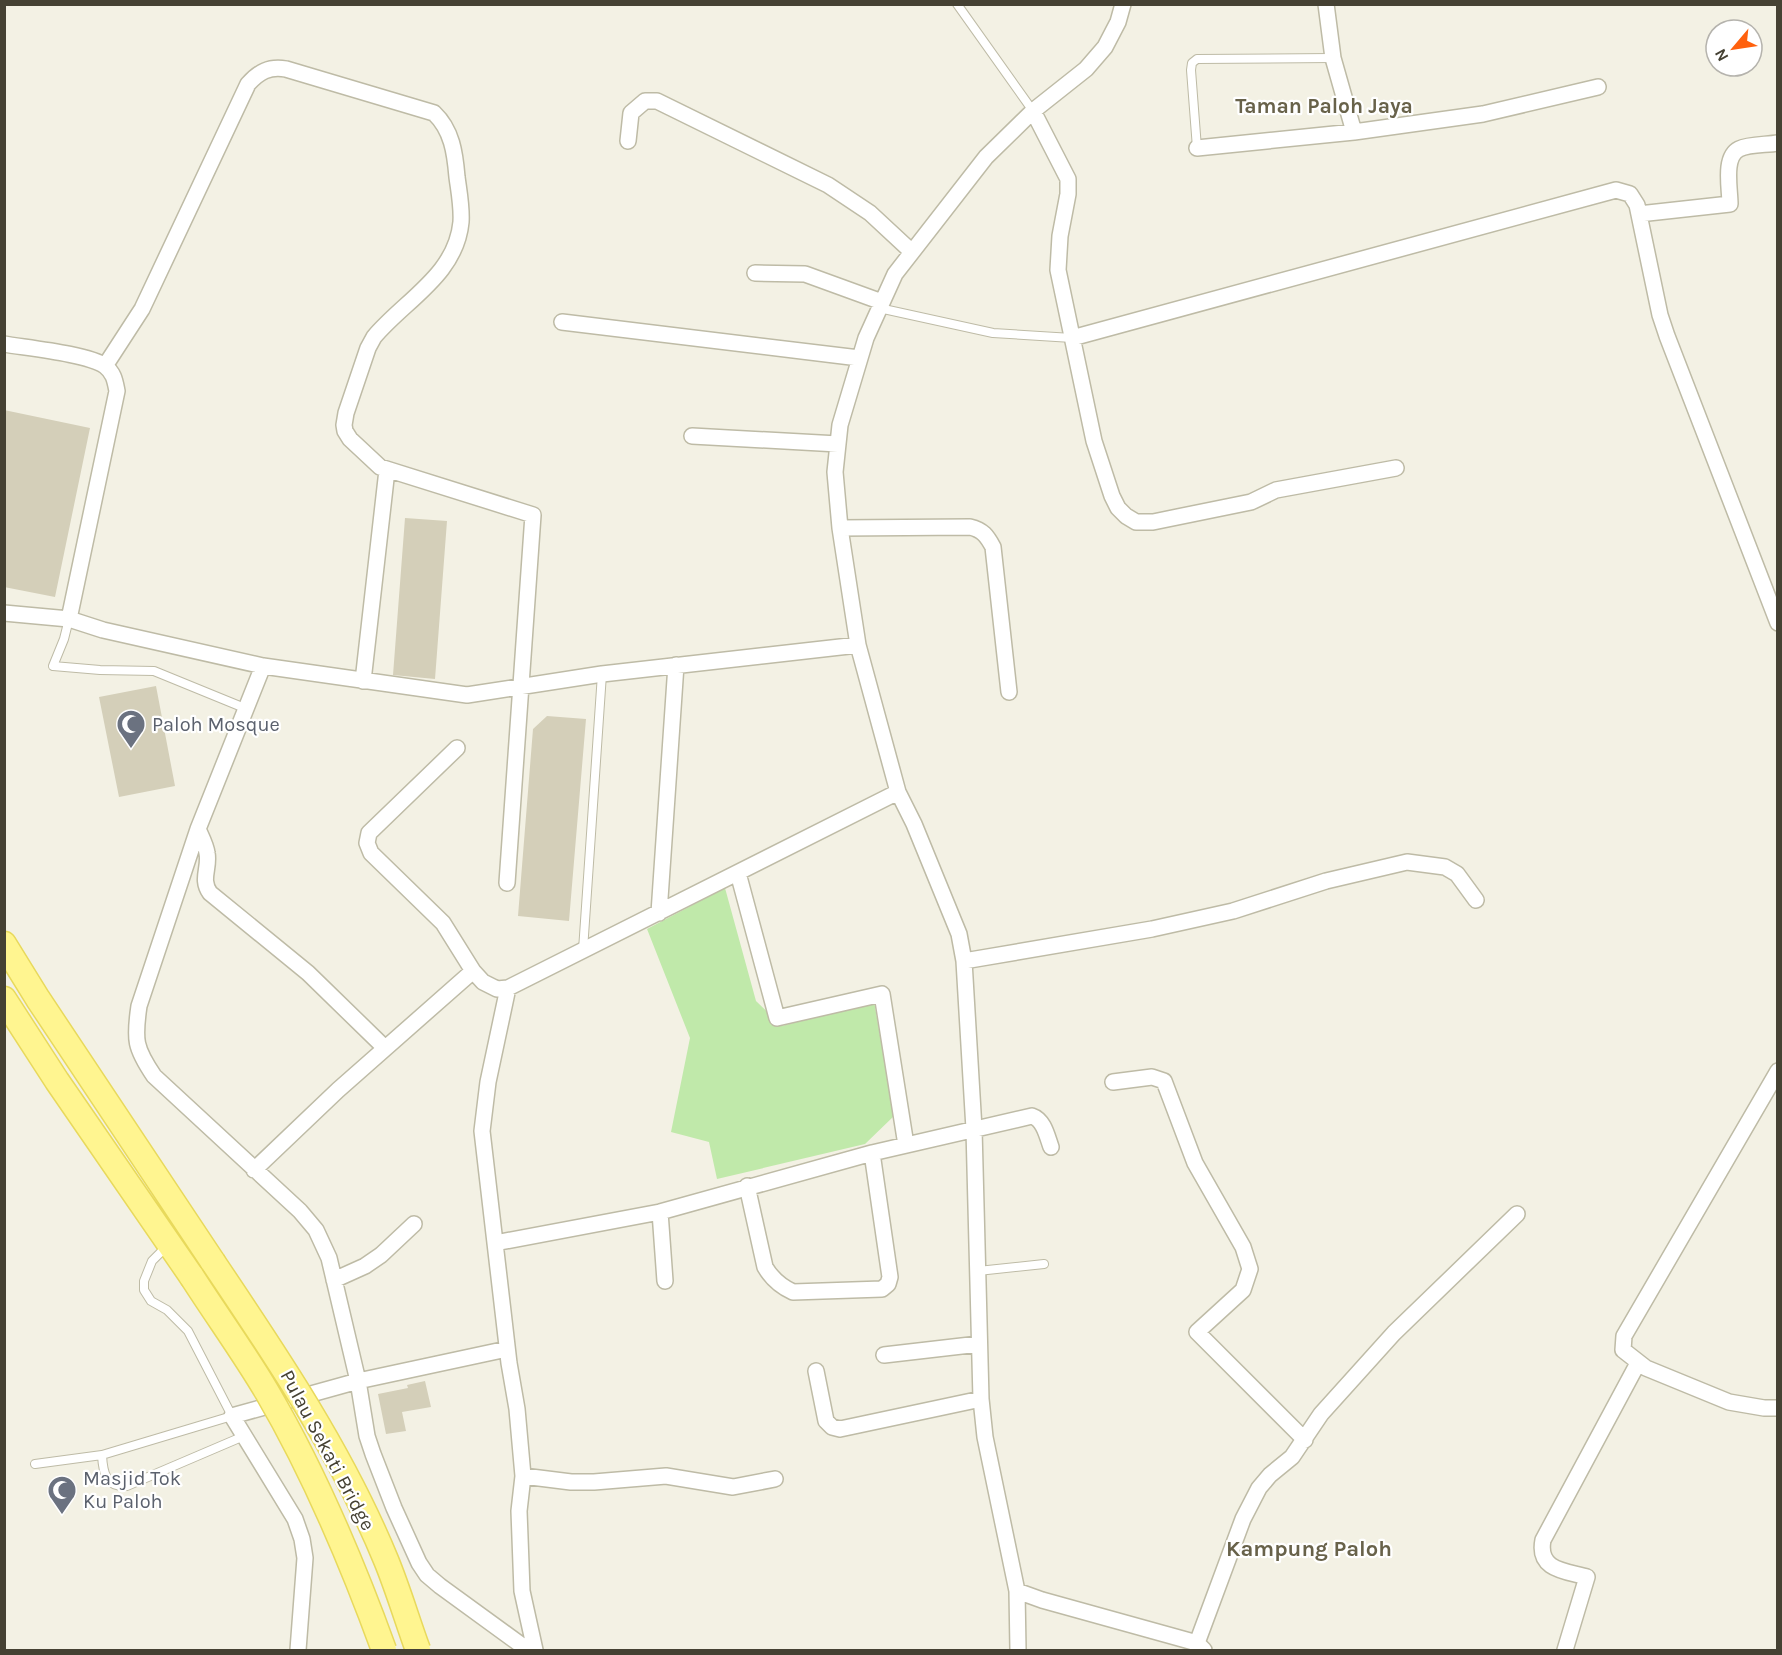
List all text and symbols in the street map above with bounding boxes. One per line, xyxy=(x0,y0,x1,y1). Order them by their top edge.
north arrow xyxy=(1704,18,1764,78)
text: N xyxy=(1710,45,1732,65)
district label: Taman Paloh Jaya xyxy=(1235,94,1413,118)
mosque icon: Paloh Mosque xyxy=(115,708,147,750)
place label: Paloh Mosque xyxy=(152,713,280,736)
street label: Pulau Sekati Bridge xyxy=(275,1366,380,1534)
place label: Masjid Tok Ku Paloh xyxy=(83,1467,181,1513)
mosque icon: Masjid Tok Ku Paloh xyxy=(46,1474,78,1516)
district label: Kampung Paloh xyxy=(1226,1536,1392,1562)

